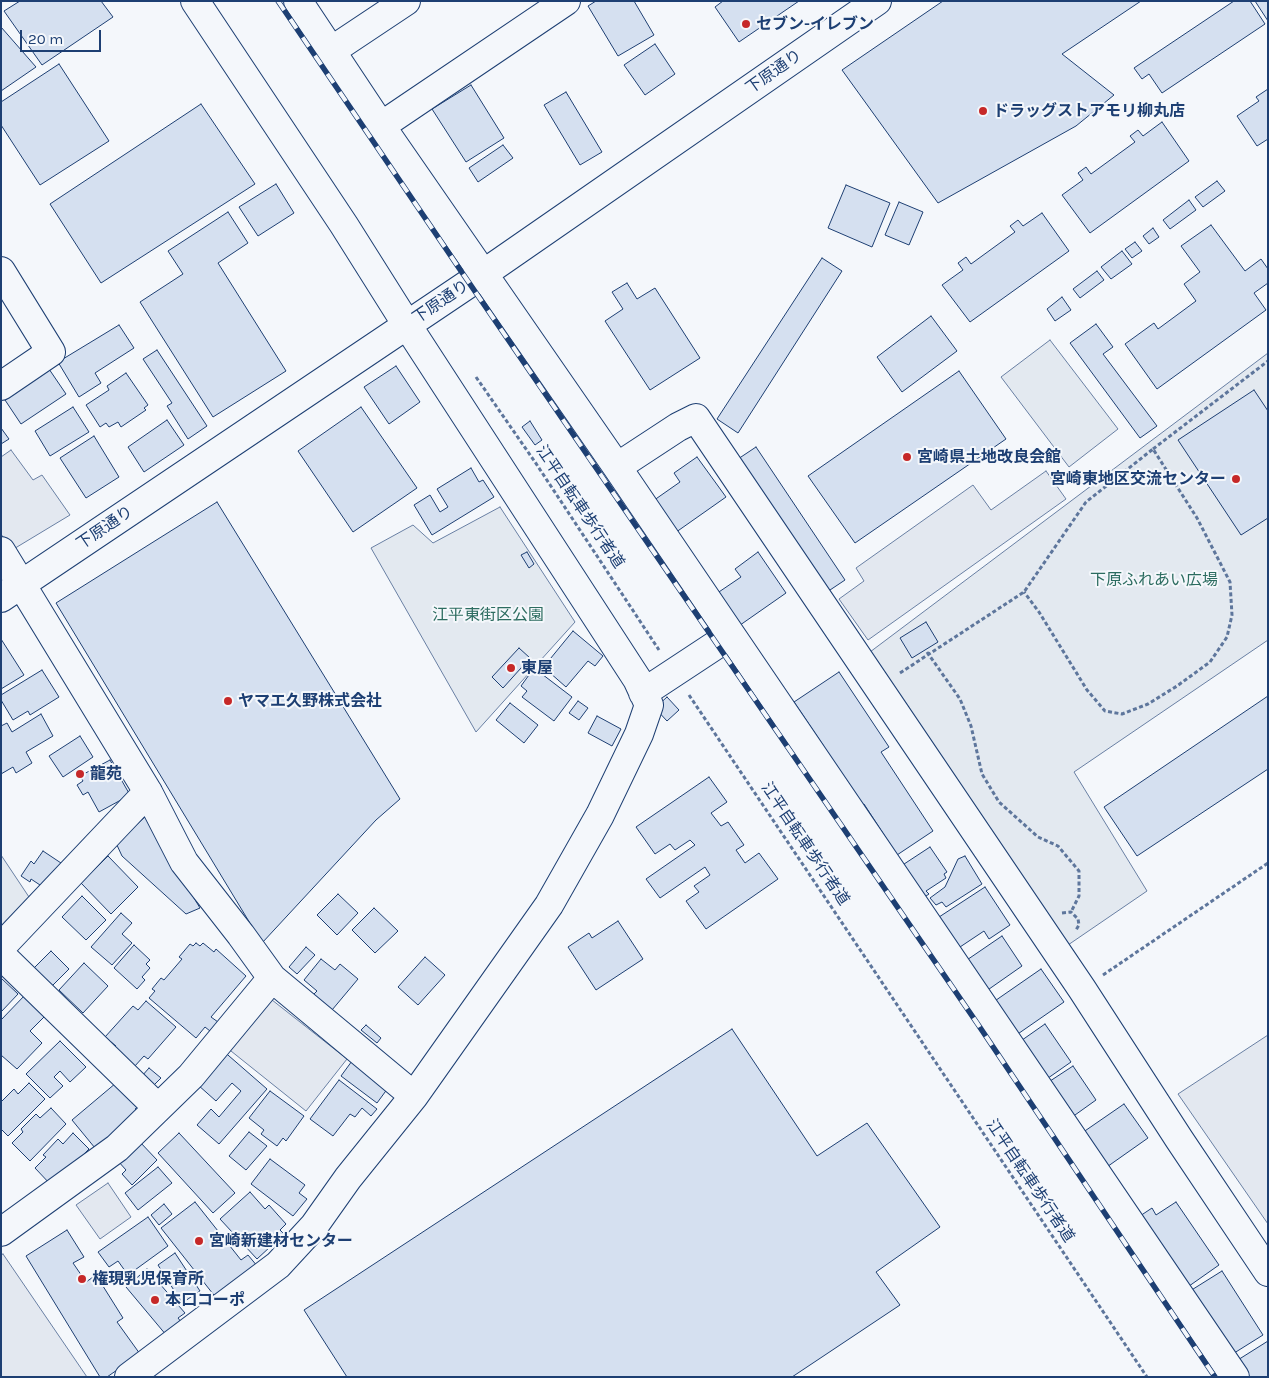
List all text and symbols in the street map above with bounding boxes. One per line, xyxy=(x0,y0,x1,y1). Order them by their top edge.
place label: セブン-イレブン xyxy=(756,14,874,34)
marker: セブン-イレブン xyxy=(740,18,752,30)
scale bar xyxy=(22,20,104,52)
text: 20 m xyxy=(28,30,63,48)
street label: 下原通り xyxy=(742,46,806,98)
place label: ドラッグストアモリ柳丸店 xyxy=(993,101,1185,121)
marker: ドラッグストアモリ柳丸店 xyxy=(977,105,989,117)
street label: 下原通り xyxy=(409,276,473,328)
street label: 江平自転車歩行者道 xyxy=(532,442,628,572)
place label: 宮崎県土地改良会館 xyxy=(917,447,1061,467)
marker: 宮崎県土地改良会館 xyxy=(901,451,913,463)
place label: 宮崎東地区交流センター xyxy=(1050,469,1226,489)
marker: 宮崎東地区交流センター xyxy=(1230,473,1242,485)
street label: 下原通り xyxy=(73,502,137,554)
park label: 下原ふれあい広場 xyxy=(1090,570,1218,590)
park label: 江平東街区公園 xyxy=(432,605,544,625)
place label: 東屋 xyxy=(521,658,553,678)
marker: 東屋 xyxy=(505,662,517,674)
place label: ヤマエ久野株式会社 xyxy=(238,691,382,711)
marker: ヤマエ久野株式会社 xyxy=(222,695,234,707)
place label: 龍苑 xyxy=(90,764,122,784)
marker: 龍苑 xyxy=(74,768,86,780)
street label: 江平自転車歩行者道 xyxy=(757,779,853,909)
street label: 江平自転車歩行者道 xyxy=(982,1116,1078,1246)
place label: 宮崎新建材センター xyxy=(209,1231,353,1251)
marker: 宮崎新建材センター xyxy=(193,1235,205,1247)
place label: 権現乳児保育所 xyxy=(92,1269,204,1289)
marker: 権現乳児保育所 xyxy=(76,1273,88,1285)
place label: 本口コーポ xyxy=(165,1290,245,1310)
marker: 本口コーポ xyxy=(149,1294,161,1306)

